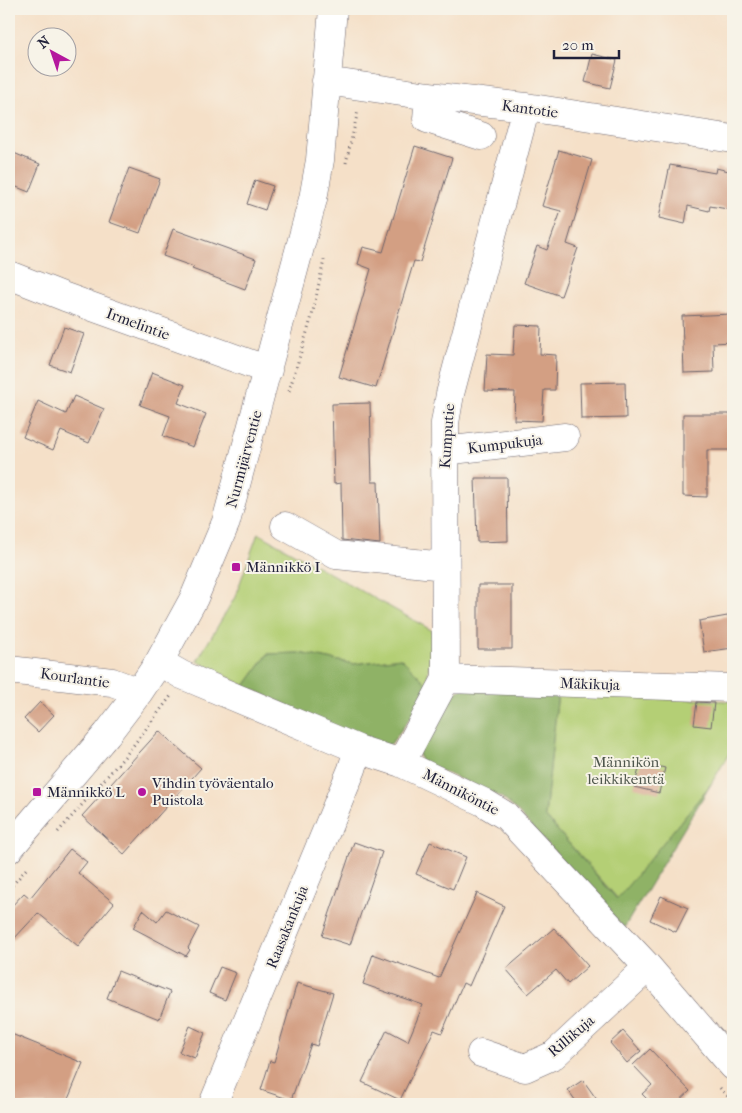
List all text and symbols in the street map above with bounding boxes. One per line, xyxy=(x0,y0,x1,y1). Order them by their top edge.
north arrow xyxy=(28,28,78,78)
scale bar xyxy=(554,28,620,60)
text: N xyxy=(34,32,54,52)
text: 20 m xyxy=(562,36,594,54)
street label: Kantotie xyxy=(501,96,560,122)
street label: Irmelintie xyxy=(104,304,173,344)
street label: Kumputie xyxy=(436,402,458,469)
street label: Nurmijärventie xyxy=(222,408,266,510)
street label: Kumpukuja xyxy=(467,430,544,458)
place label: Männikkö I xyxy=(246,558,321,576)
marker: Männikkö I xyxy=(230,561,242,573)
street label: Kourlantie xyxy=(39,664,111,692)
street label: Mäkikuja xyxy=(560,674,621,694)
park label: Männikön leikkikenttä xyxy=(587,753,666,788)
street label: Männiköntie xyxy=(420,765,503,819)
place label: Vihdin työväentalo Puistola xyxy=(151,774,274,809)
place label: Männikkö L xyxy=(47,783,125,801)
marker: Männikkö L xyxy=(31,786,43,798)
marker: Vihdin työväentalo Puistola xyxy=(136,786,148,798)
street label: Raasakankuja xyxy=(262,882,312,971)
street label: Rillikuja xyxy=(544,1011,599,1061)

